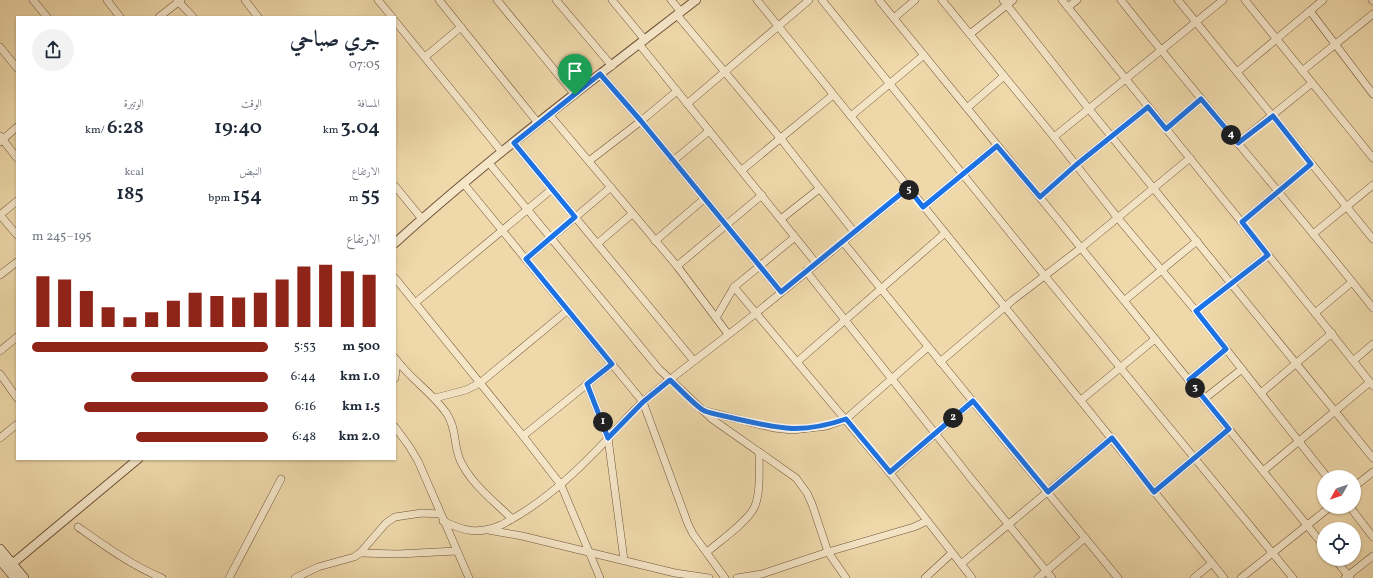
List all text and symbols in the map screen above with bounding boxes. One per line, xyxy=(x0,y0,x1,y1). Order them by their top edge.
text: جري صباحي xyxy=(290,25,380,56)
button: share xyxy=(32,29,74,71)
pin xyxy=(558,54,592,95)
text: 07:05 xyxy=(349,56,380,74)
icon: arrive xyxy=(564,60,586,82)
text: الوتيرة xyxy=(124,97,144,112)
text: الوقت xyxy=(241,97,262,112)
text: المسافة xyxy=(358,97,380,112)
text: 6:28 xyxy=(107,114,144,142)
text: 19:40 xyxy=(214,114,262,142)
text: 3.04 xyxy=(341,114,380,142)
text: /km xyxy=(85,123,107,138)
text: km xyxy=(323,123,341,138)
pin: 4 xyxy=(1221,125,1241,145)
text: 4 xyxy=(1228,127,1234,142)
text: kcal xyxy=(124,165,144,180)
text: النبض xyxy=(239,165,262,180)
text: الارتفاع xyxy=(351,165,380,180)
text: 185 xyxy=(116,180,144,208)
pin: 5 xyxy=(899,180,919,200)
text: 154 xyxy=(232,182,262,210)
text: 55 xyxy=(361,182,380,210)
text: 5 xyxy=(906,182,912,197)
text: bpm xyxy=(208,191,232,206)
text: m xyxy=(349,191,361,206)
text: 195–245 m xyxy=(32,228,92,246)
text: الارتفاع xyxy=(346,231,380,249)
text: 5:53 xyxy=(294,338,316,356)
text: 500 m xyxy=(343,338,380,356)
text: 6:44 xyxy=(291,368,316,386)
text: 1.0 km xyxy=(340,368,380,386)
pin: 3 xyxy=(1185,378,1205,398)
text: 3 xyxy=(1192,380,1198,395)
text: 6:16 xyxy=(295,398,316,416)
text: 1.5 km xyxy=(342,398,380,416)
pin: 2 xyxy=(943,408,963,428)
text: 2 xyxy=(950,410,956,425)
pin: 1 xyxy=(593,412,613,432)
text: 1 xyxy=(601,414,605,429)
text: 6:48 xyxy=(292,428,316,446)
text: 2.0 km xyxy=(338,428,380,446)
north arrow xyxy=(1317,470,1361,514)
map controls xyxy=(1317,470,1361,566)
button: locate xyxy=(1317,522,1361,566)

